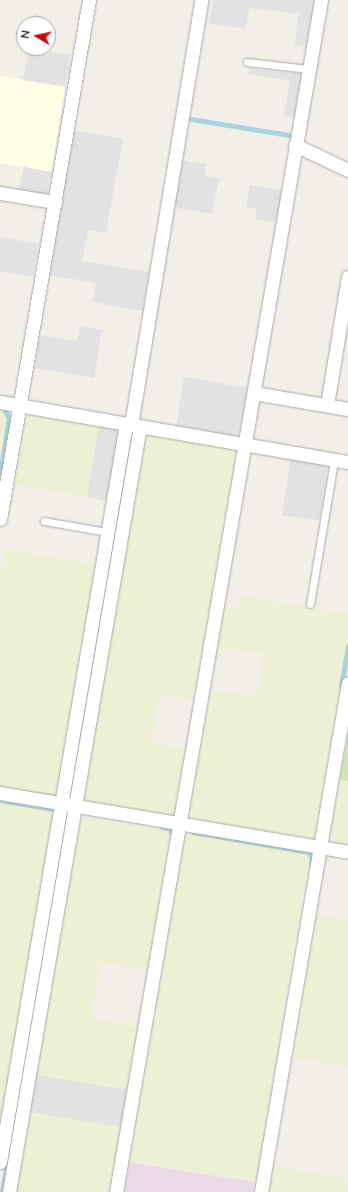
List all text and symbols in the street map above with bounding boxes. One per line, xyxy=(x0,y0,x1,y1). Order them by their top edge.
north arrow xyxy=(16,16,56,56)
text: N xyxy=(18,29,33,39)

